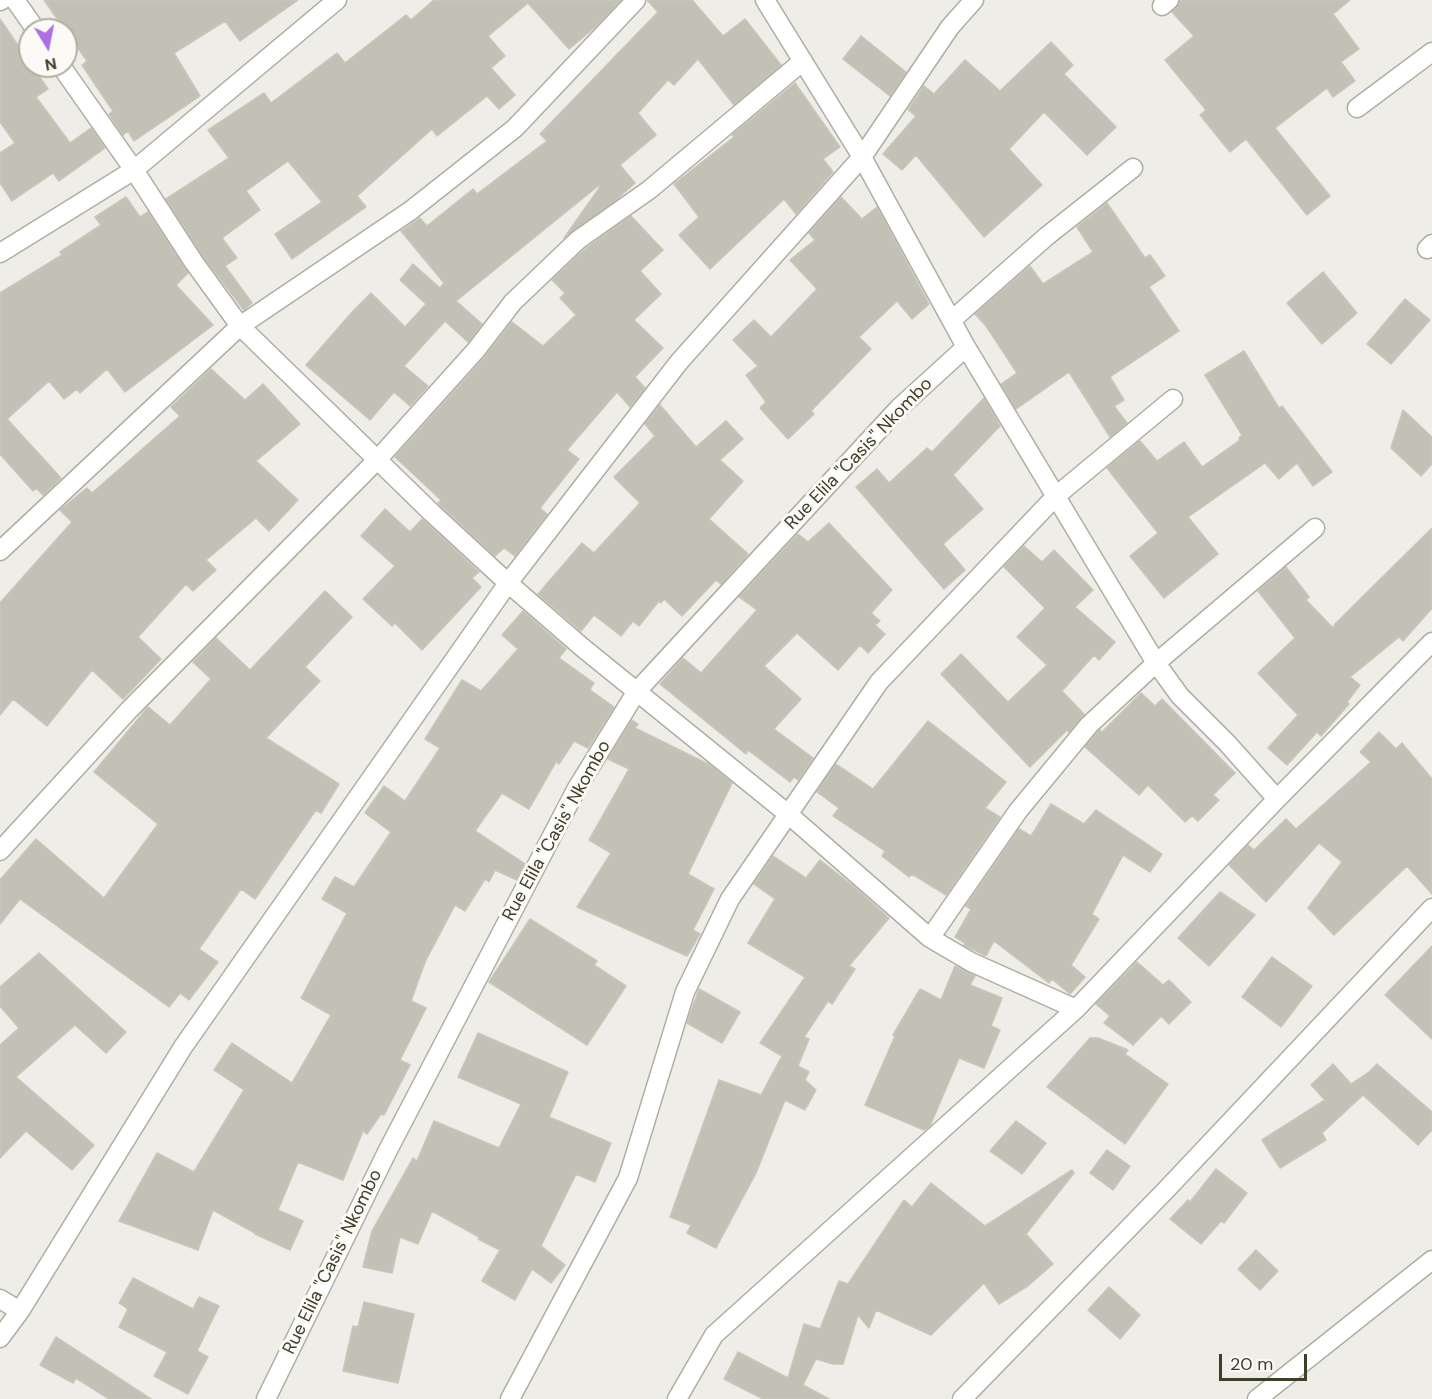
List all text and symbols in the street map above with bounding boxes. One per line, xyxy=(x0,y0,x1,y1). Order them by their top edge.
north arrow xyxy=(18,18,78,78)
text: N xyxy=(43,53,58,76)
street label: Rue Elila "Casis" Nkombo xyxy=(781,373,937,535)
street label: Rue Elila "Casis" Nkombo xyxy=(498,737,616,925)
street label: Rue Elila "Casis" Nkombo xyxy=(279,1166,387,1358)
scale bar xyxy=(1222,1342,1310,1380)
text: 20 m xyxy=(1230,1352,1273,1376)

